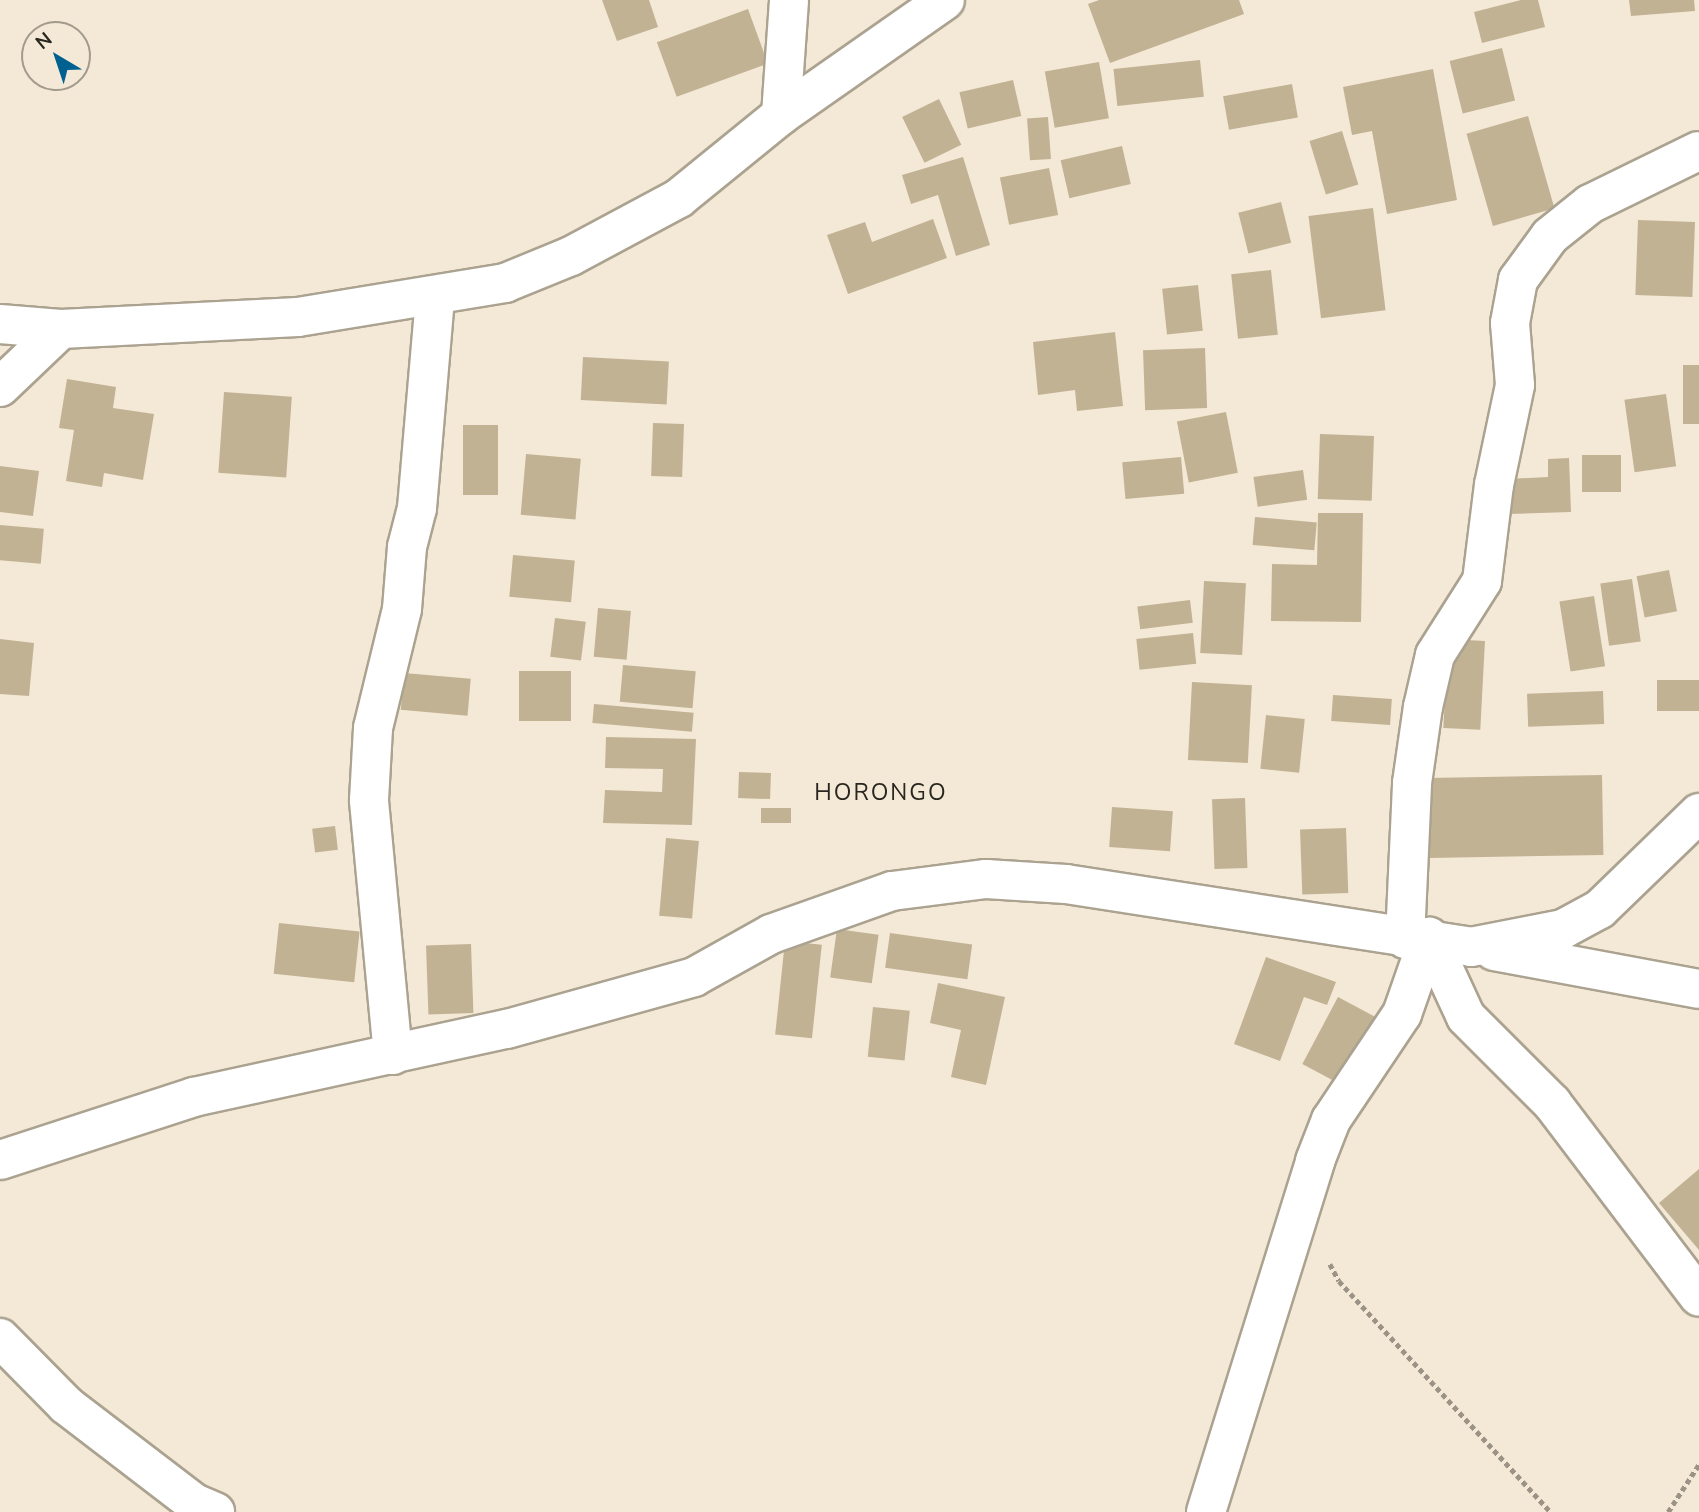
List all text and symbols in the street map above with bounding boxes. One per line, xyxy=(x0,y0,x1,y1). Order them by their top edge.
north arrow xyxy=(21,21,91,91)
text: N xyxy=(30,27,58,56)
district label: HORONGO xyxy=(815,779,947,807)

